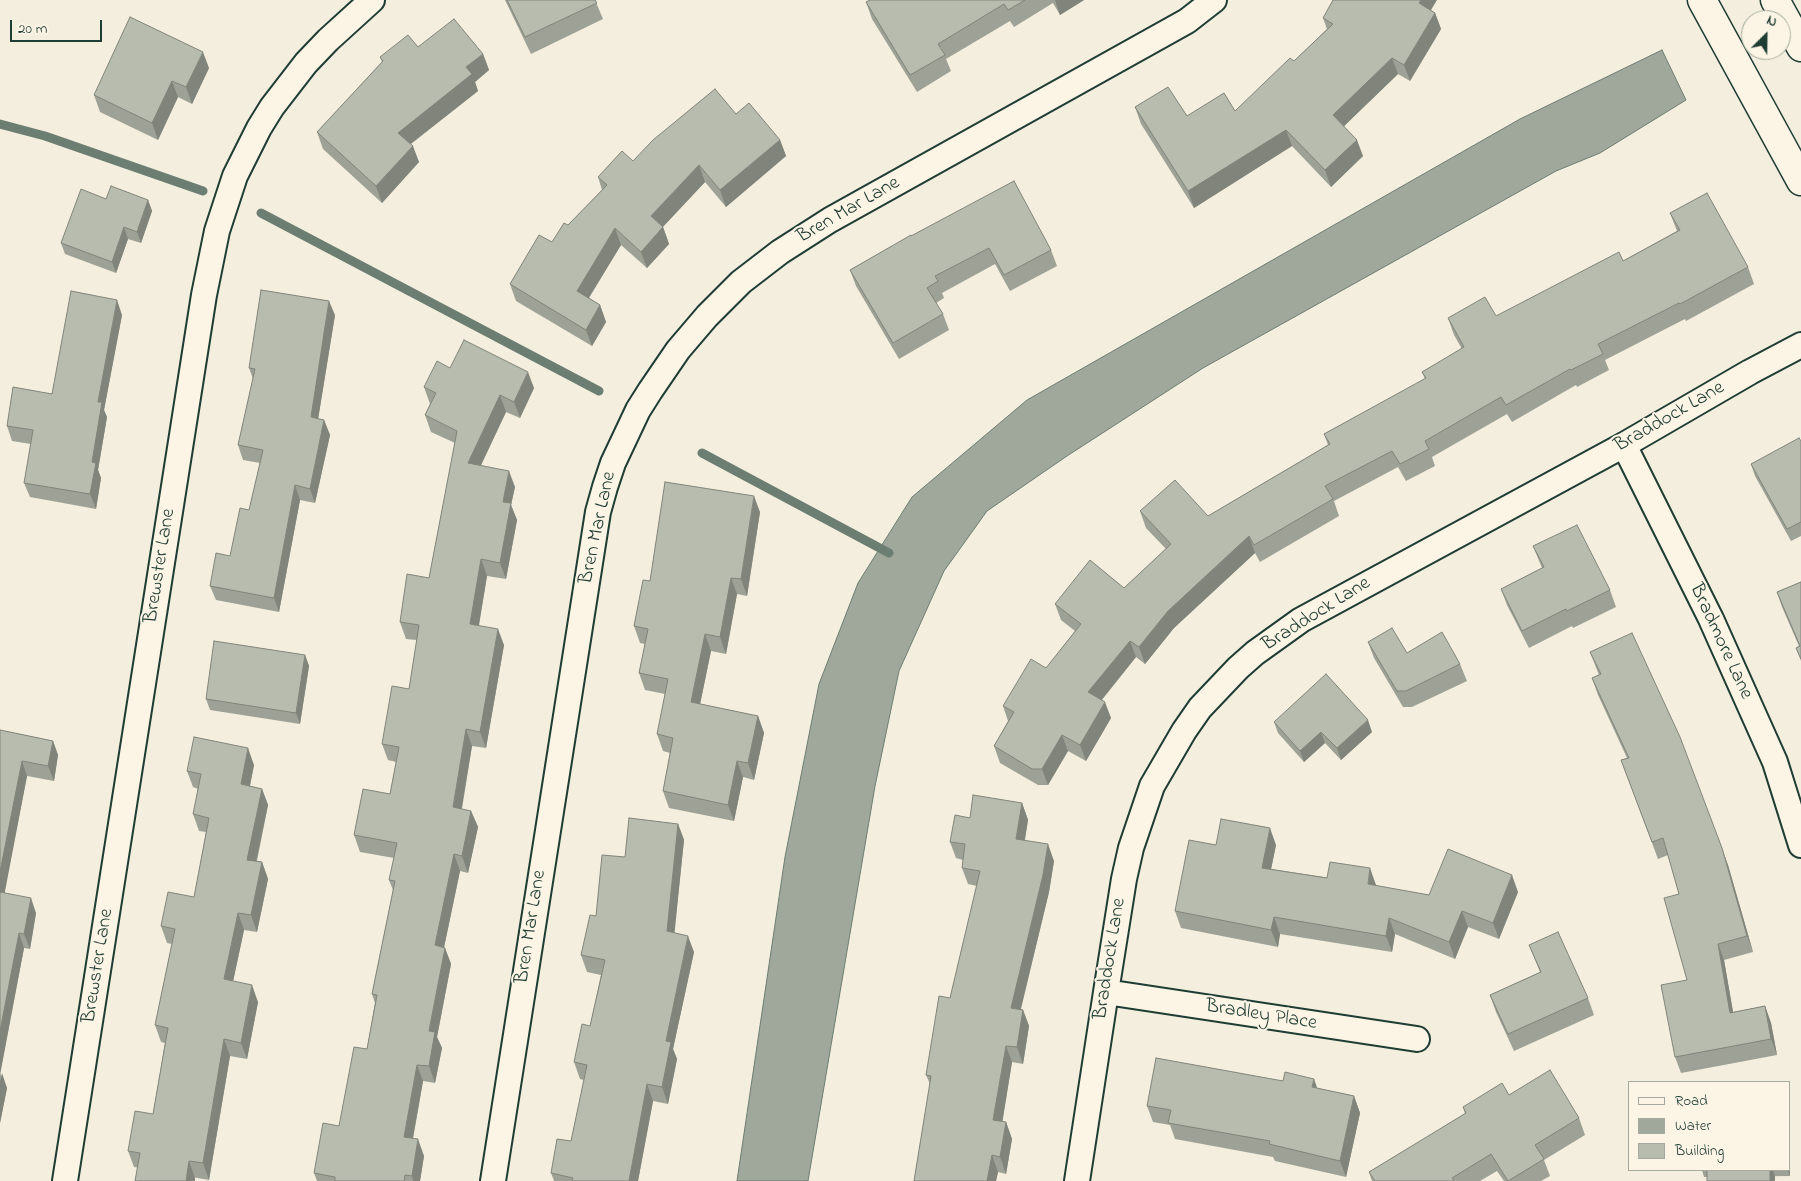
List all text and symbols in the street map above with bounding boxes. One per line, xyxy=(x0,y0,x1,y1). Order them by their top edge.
scale bar xyxy=(12,10,105,42)
north arrow xyxy=(1741,10,1791,60)
text: N xyxy=(1763,10,1780,33)
text: 20 m xyxy=(18,18,47,40)
street label: Bren Mar Lane xyxy=(793,172,905,250)
street label: Braddock Lane xyxy=(1611,377,1729,459)
street label: Bren Mar Lane xyxy=(575,469,623,587)
street label: Brewster Lane xyxy=(140,507,182,625)
street label: Braddock Lane xyxy=(1258,572,1376,658)
street label: Bradmore Lane xyxy=(1683,580,1757,704)
street label: Bren Mar Lane xyxy=(511,869,553,985)
street label: Braddock Lane xyxy=(1090,896,1132,1022)
street label: Brewster Lane xyxy=(78,907,120,1025)
street label: Bradley Place xyxy=(1204,995,1318,1037)
legend xyxy=(1628,1081,1791,1171)
text: Road xyxy=(1675,1090,1708,1112)
text: Water xyxy=(1675,1115,1711,1137)
text: Building xyxy=(1675,1140,1724,1162)

